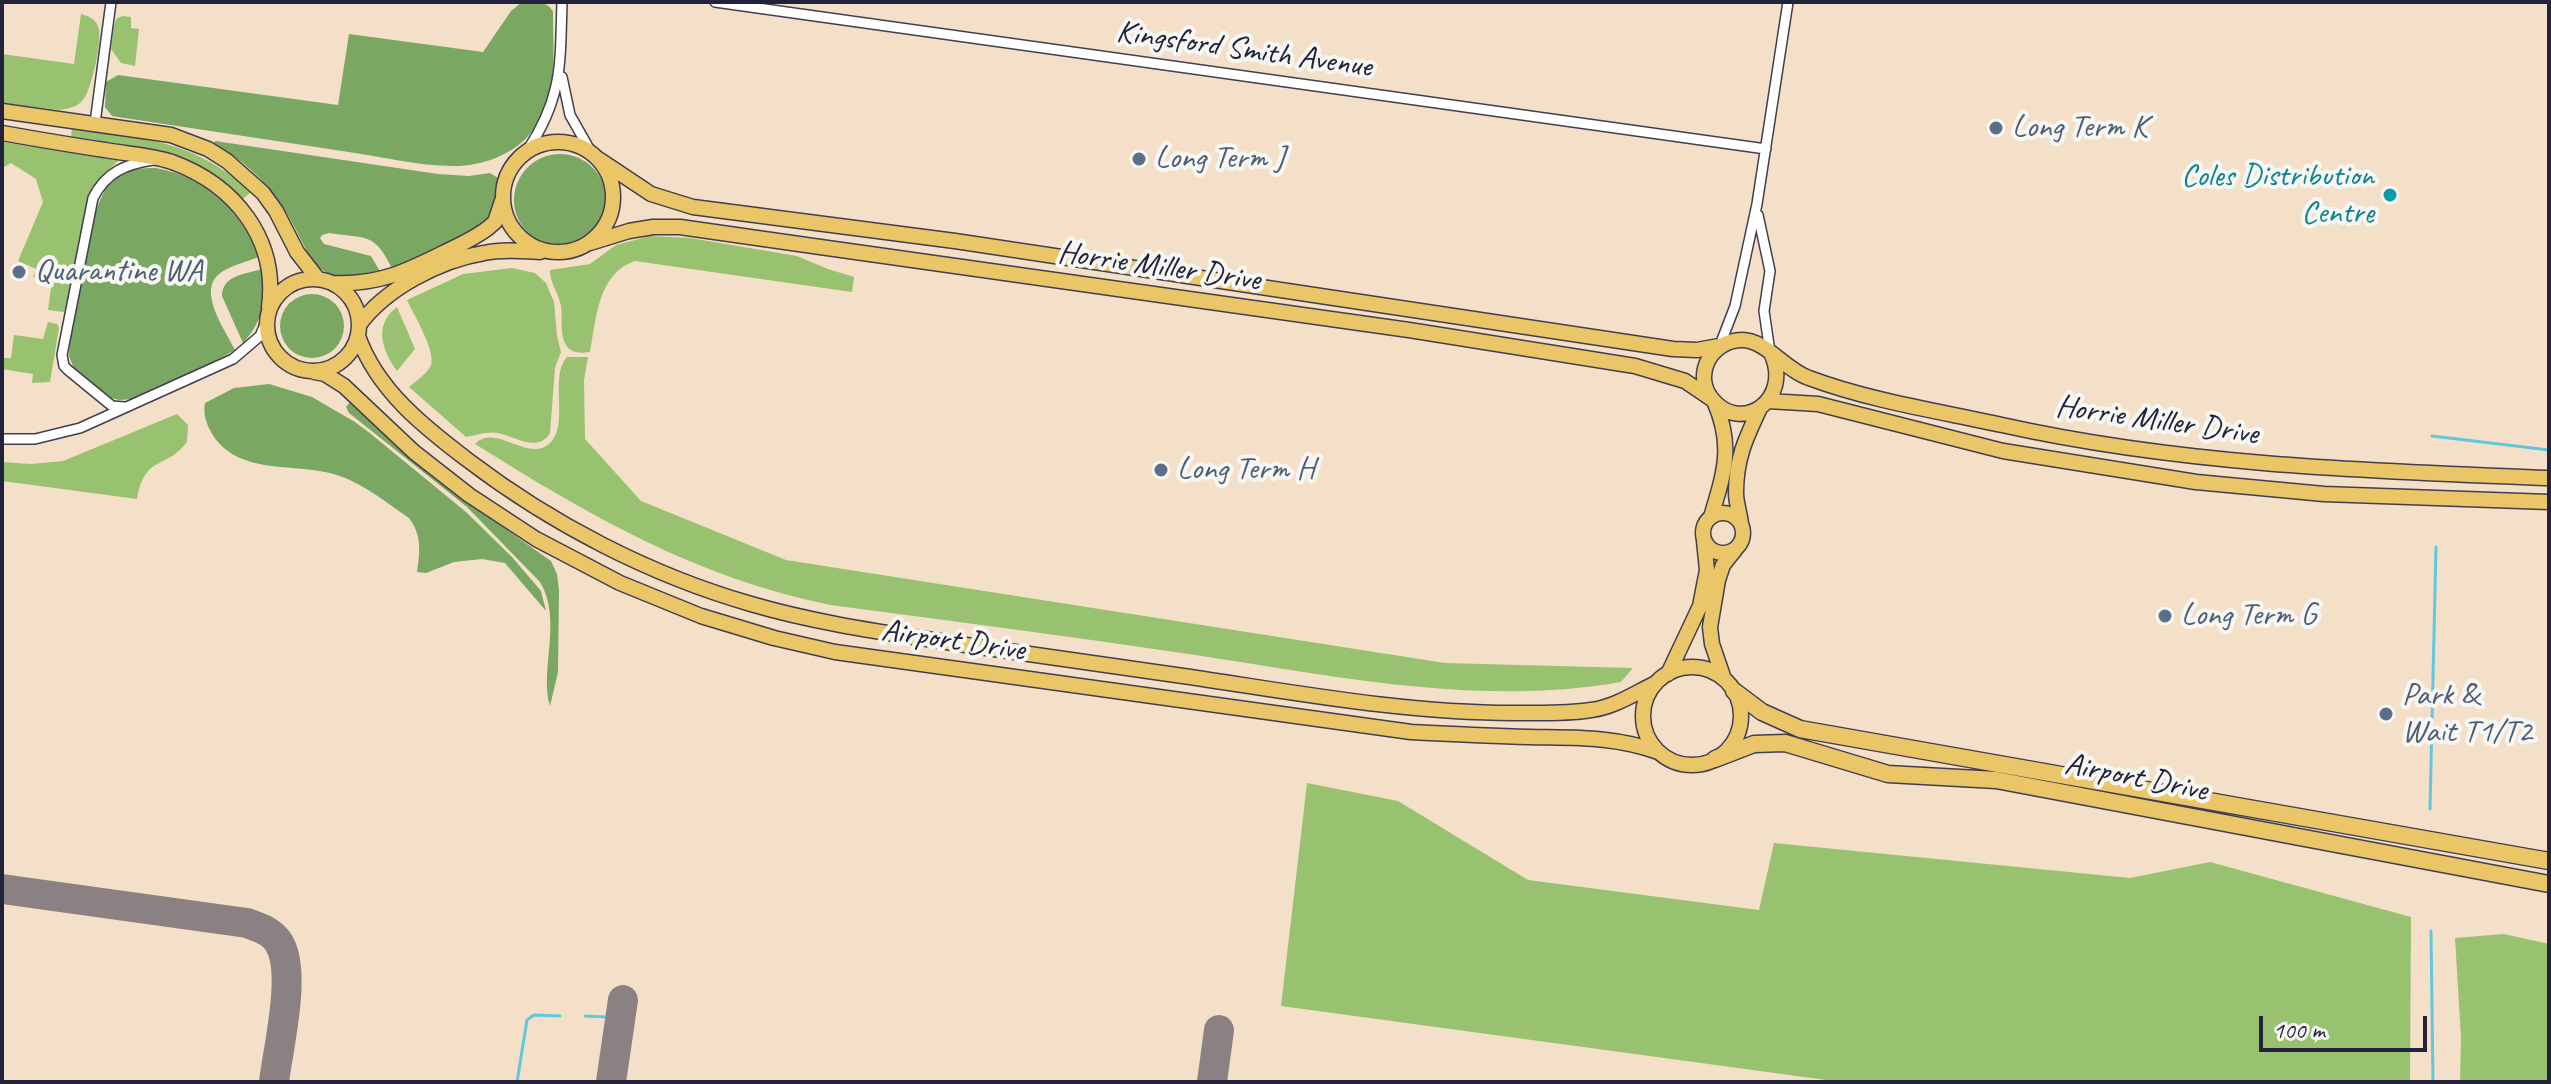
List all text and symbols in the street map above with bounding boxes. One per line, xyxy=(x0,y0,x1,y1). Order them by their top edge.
street label: Kingsford Smith Avenue xyxy=(1114,13,1374,87)
place label: Long Term K xyxy=(2012,109,2147,147)
marker: Long Term K xyxy=(1987,119,2005,137)
place label: Long Term J xyxy=(1155,140,1284,178)
marker: Long Term J xyxy=(1130,150,1148,168)
place label: Coles Distribution Centre xyxy=(2181,158,2374,233)
marker: Coles Distribution Centre xyxy=(2381,186,2399,204)
street label: Horrie Miller Drive xyxy=(1055,234,1263,300)
place label: Quarantine WA xyxy=(35,253,202,291)
marker: Quarantine WA xyxy=(10,263,28,281)
street label: Horrie Miller Drive xyxy=(2053,388,2261,454)
place label: Long Term H xyxy=(1177,451,1314,489)
marker: Long Term H xyxy=(1152,461,1170,479)
place label: Long Term G xyxy=(2181,597,2316,635)
marker: Long Term G xyxy=(2156,607,2174,625)
street label: Airport Drive xyxy=(879,612,1027,670)
place label: Park & Wait T1/T2 xyxy=(2402,677,2532,752)
marker: Park & Wait T1/T2 xyxy=(2377,705,2395,723)
street label: Airport Drive xyxy=(2062,745,2210,811)
scale bar xyxy=(2263,1000,2431,1050)
text: 100 m xyxy=(2273,1015,2325,1045)

